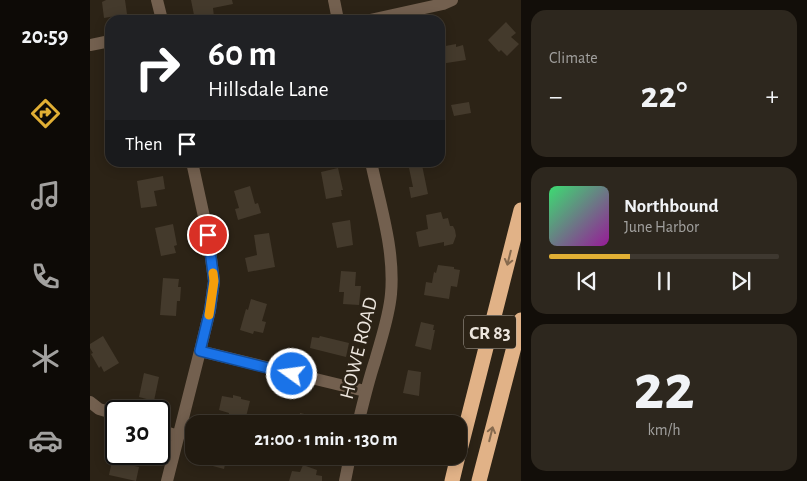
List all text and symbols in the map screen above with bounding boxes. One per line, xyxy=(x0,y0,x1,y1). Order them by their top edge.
text: 20:59 xyxy=(22,25,69,47)
icon: right xyxy=(125,35,190,100)
text: 60 m xyxy=(208,37,277,72)
text: Climate xyxy=(549,50,598,66)
text: 22° xyxy=(641,77,687,115)
text: Hillsdale Lane xyxy=(208,78,329,100)
text: − xyxy=(549,83,562,111)
text: + xyxy=(766,83,779,111)
icon: directions xyxy=(28,96,63,131)
icon: arrive xyxy=(173,130,201,158)
text: Then xyxy=(125,135,163,154)
icon: music xyxy=(28,178,63,213)
text: Northbound xyxy=(624,197,719,216)
pin xyxy=(187,214,229,256)
text: June Harbor xyxy=(624,219,699,235)
icon: arrive xyxy=(194,221,222,249)
one-way arrow xyxy=(504,249,513,265)
icon: phone xyxy=(28,259,63,294)
icon: previous xyxy=(573,267,601,295)
icon: pause xyxy=(650,267,678,295)
icon: next xyxy=(727,267,755,295)
street label: HOWE ROAD xyxy=(337,295,381,401)
road number: CR 83 xyxy=(464,316,516,348)
icon: climate xyxy=(28,341,63,376)
position arrow xyxy=(265,347,317,399)
text: 22 xyxy=(633,356,695,421)
speed limit sign: 30 xyxy=(105,400,170,465)
text: km/h xyxy=(647,422,681,438)
icon: car xyxy=(28,423,63,458)
one-way arrow xyxy=(487,426,497,442)
text: 21:00 · 1 min · 130 m xyxy=(254,430,398,449)

